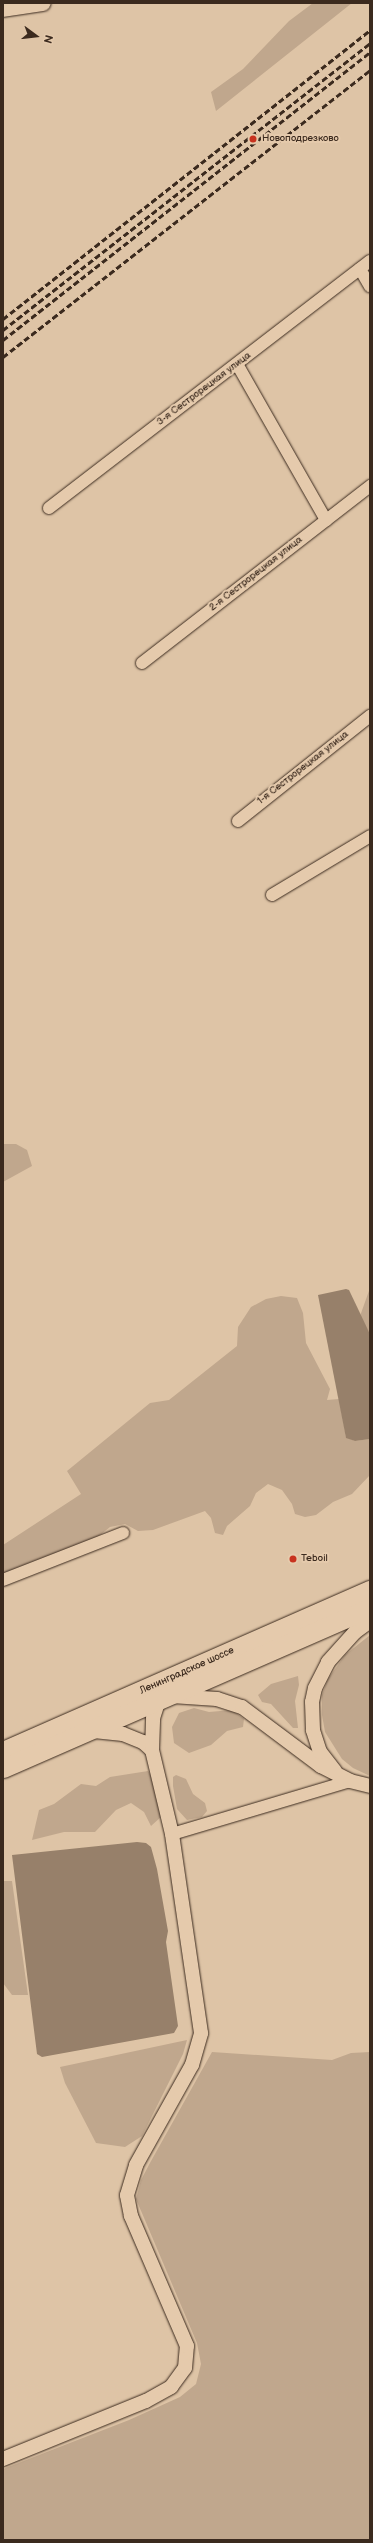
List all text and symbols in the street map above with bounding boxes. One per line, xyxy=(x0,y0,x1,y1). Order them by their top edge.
north arrow xyxy=(16,16,56,56)
text: N xyxy=(41,34,55,45)
marker: Новоподрезково xyxy=(247,133,259,145)
place label: Новоподрезково xyxy=(262,133,339,145)
street label: 3-я Сестрорецкая улица xyxy=(155,350,253,428)
street label: 2-я Сестрорецкая улица xyxy=(207,534,305,614)
street label: 1-я Сестрорецкая улица xyxy=(255,729,351,807)
place label: Teboil xyxy=(301,1553,328,1565)
marker: Teboil xyxy=(288,1554,298,1564)
street label: Ленинградское шоссе xyxy=(138,1645,236,1697)

